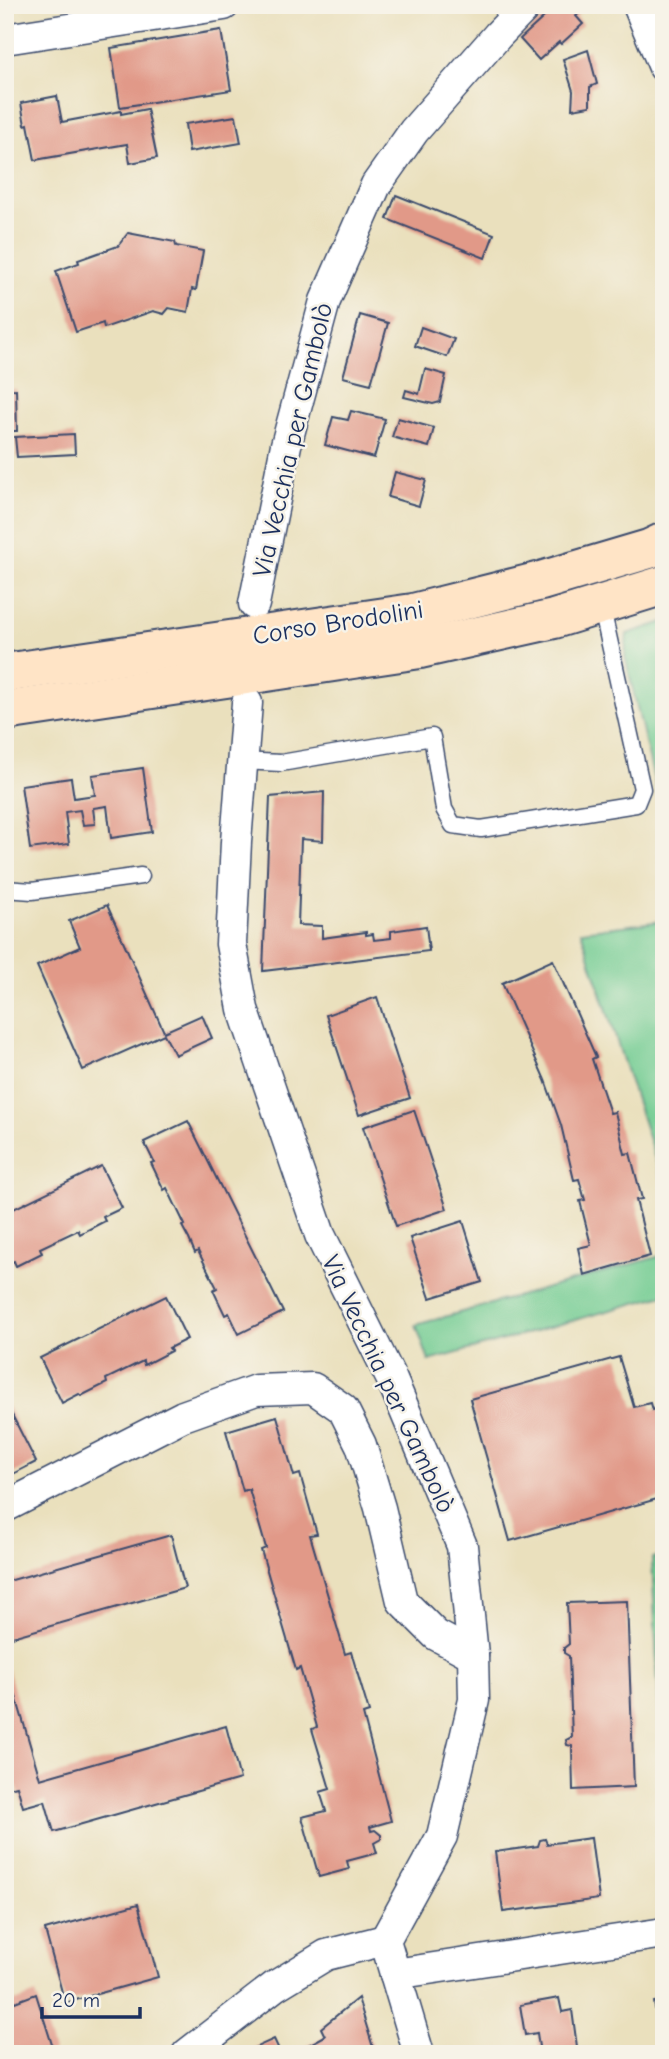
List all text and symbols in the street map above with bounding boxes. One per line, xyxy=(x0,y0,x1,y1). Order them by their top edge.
street label: Via Vecchia per Gambolò xyxy=(247,300,339,580)
street label: Corso Brodolini xyxy=(251,595,425,651)
street label: Via Vecchia per Gambolò xyxy=(315,1250,461,1518)
scale bar xyxy=(42,1975,140,2019)
text: 20 m xyxy=(52,1988,100,2012)

